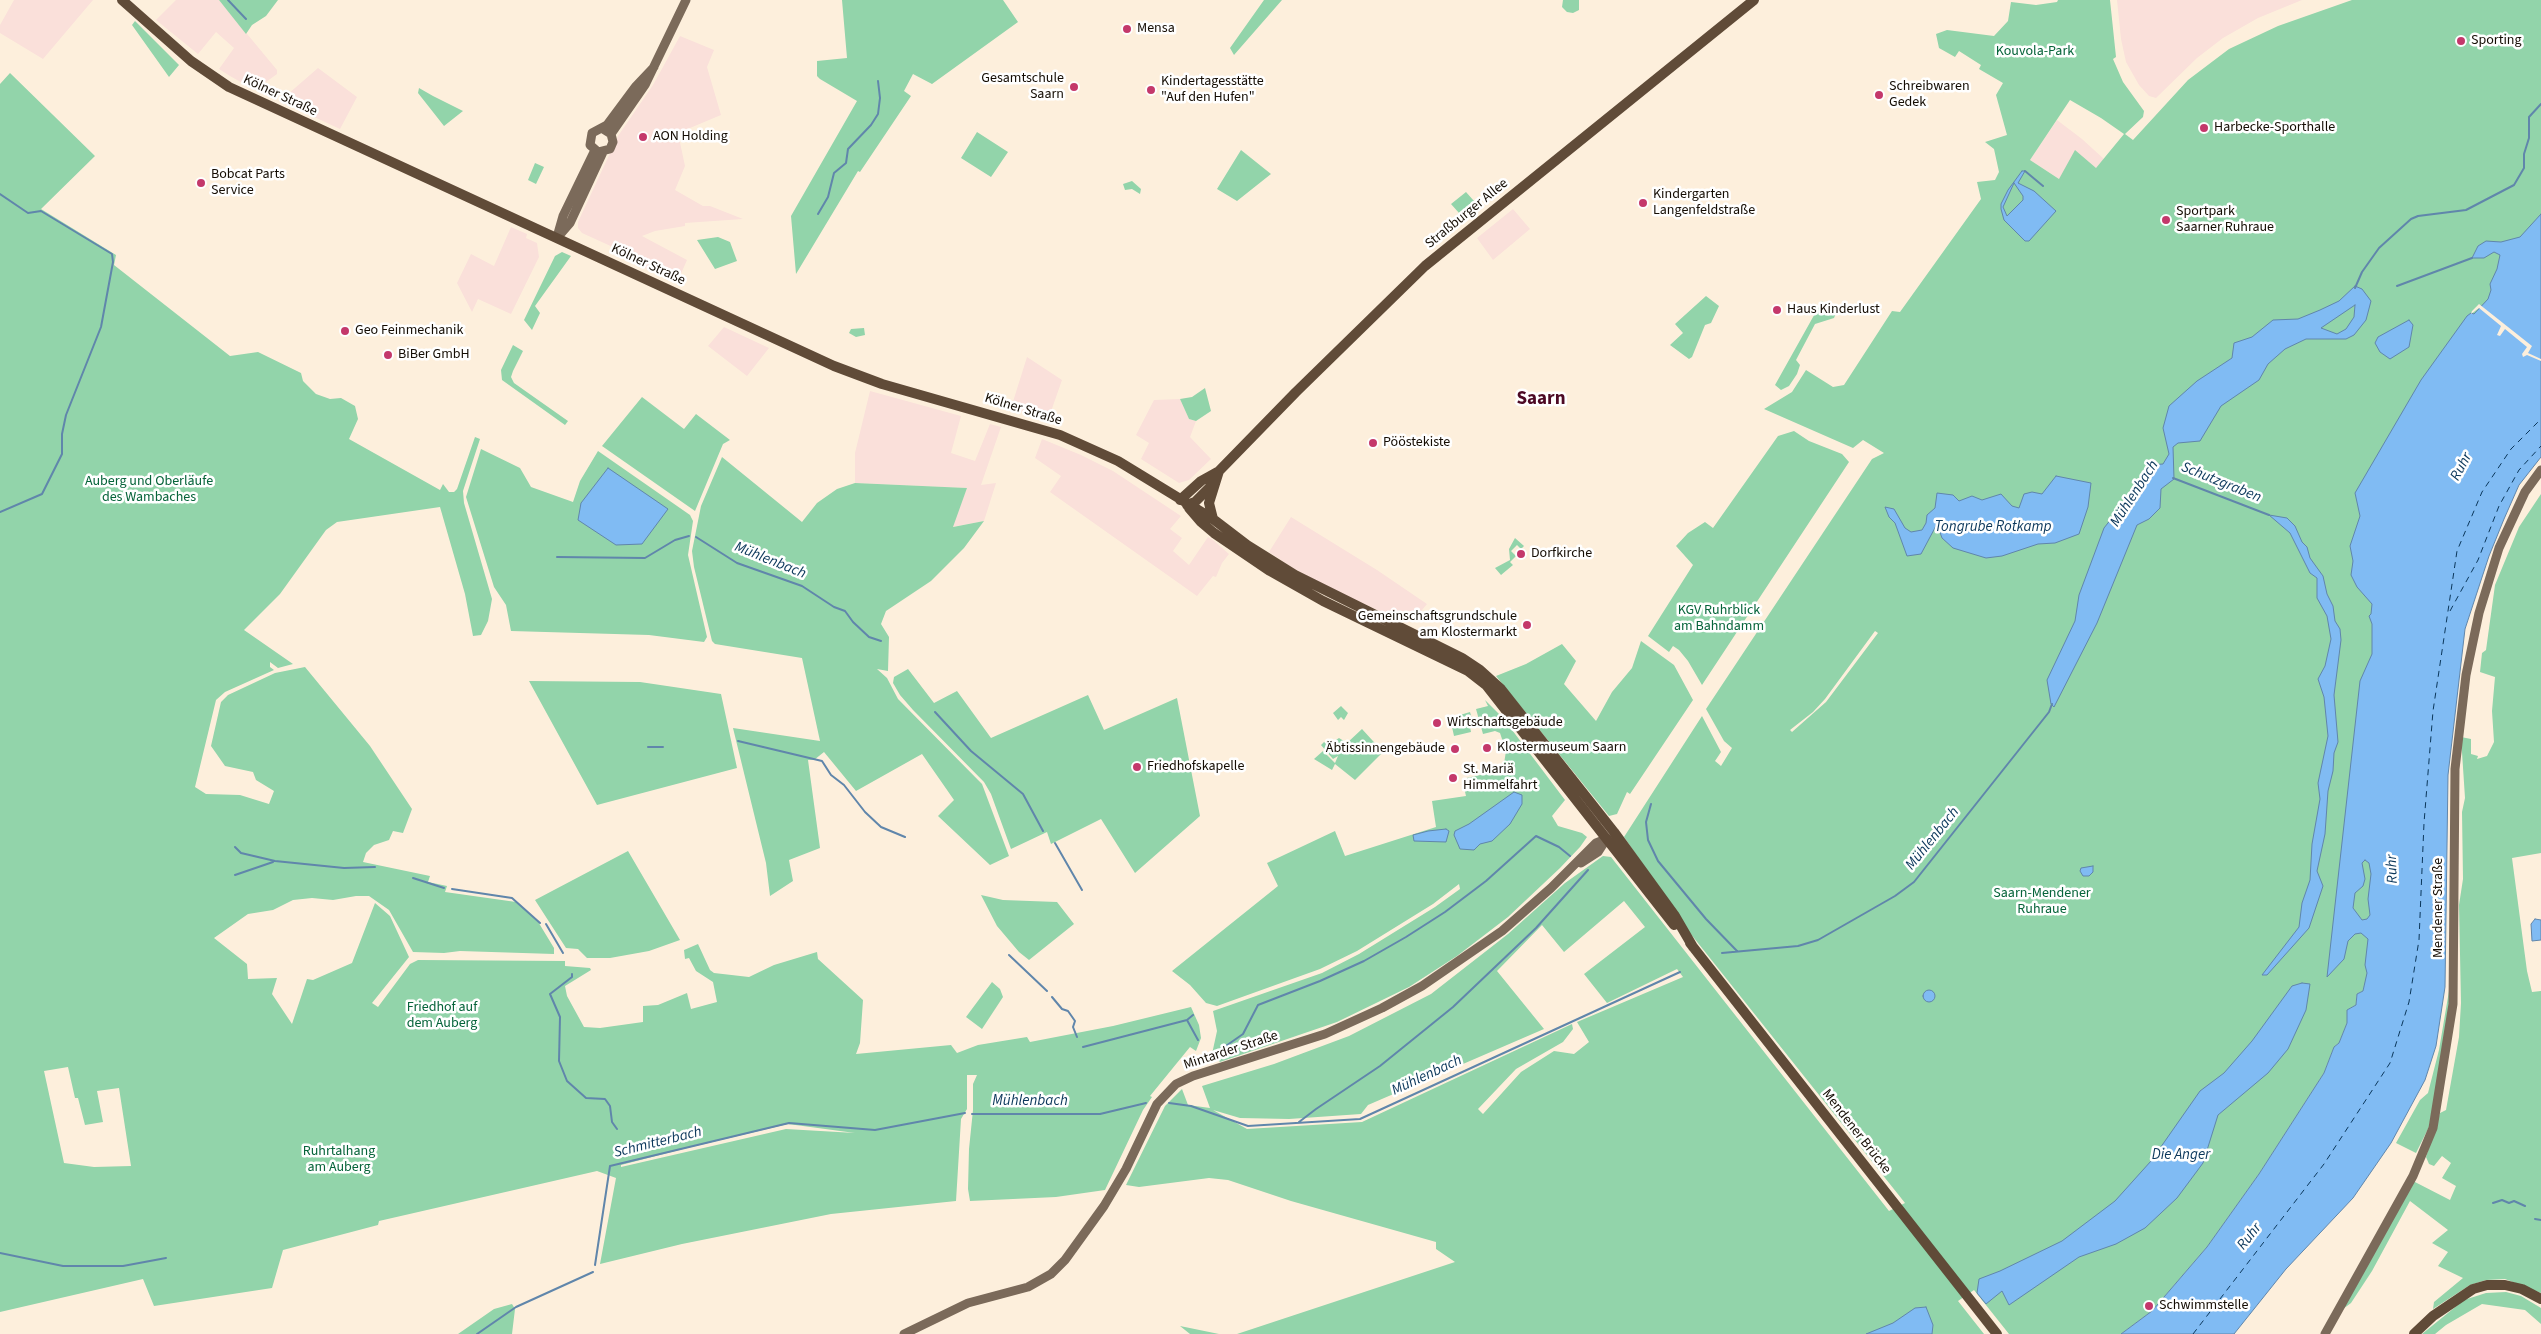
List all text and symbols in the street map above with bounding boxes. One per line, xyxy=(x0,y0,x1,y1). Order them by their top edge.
place label: Mensa xyxy=(1137,21,1175,37)
marker: Mensa xyxy=(1121,23,1133,35)
place label: Sporting xyxy=(2471,33,2522,49)
marker: Sporting xyxy=(2455,35,2467,47)
park label: Kouvola-Park xyxy=(1996,44,2074,60)
place label: Gesamtschule Saarn xyxy=(981,71,1064,104)
street label: Kölner Straße xyxy=(240,72,320,120)
place label: Kindertagesstätte "Auf den Hufen" xyxy=(1161,74,1264,106)
place label: Schreibwaren Gedek xyxy=(1889,79,1970,111)
marker: Gesamtschule Saarn xyxy=(1068,81,1080,93)
marker: Kindertagesstätte "Auf den Hufen" xyxy=(1145,84,1157,96)
marker: Schreibwaren Gedek xyxy=(1873,89,1885,101)
place label: Harbecke-Sporthalle xyxy=(2214,120,2335,136)
marker: Harbecke-Sporthalle xyxy=(2198,122,2210,134)
place label: AON Holding xyxy=(653,129,728,145)
marker: AON Holding xyxy=(637,131,649,143)
place label: Bobcat Parts Service xyxy=(211,167,285,200)
street label: Straßburger Allee xyxy=(1422,175,1512,253)
marker: Bobcat Parts Service xyxy=(195,177,207,189)
place label: Kindergarten Langenfeldstraße xyxy=(1653,187,1755,220)
marker: Kindergarten Langenfeldstraße xyxy=(1637,197,1649,209)
place label: Sportpark Saarner Ruhraue xyxy=(2176,204,2274,236)
marker: Sportpark Saarner Ruhraue xyxy=(2160,214,2172,226)
street label: Kölner Straße xyxy=(608,241,688,289)
place label: Haus Kinderlust xyxy=(1787,302,1880,318)
marker: Haus Kinderlust xyxy=(1771,304,1783,316)
place label: Geo Feinmechanik xyxy=(355,323,463,339)
marker: Geo Feinmechanik xyxy=(339,325,351,337)
place label: BiBer GmbH xyxy=(398,347,470,363)
marker: BiBer GmbH xyxy=(382,349,394,361)
district label: Saarn xyxy=(1516,389,1566,411)
street label: Kölner Straße xyxy=(982,390,1064,430)
place label: Pööstekiste xyxy=(1383,435,1450,451)
marker: Pööstekiste xyxy=(1367,437,1379,449)
water label: Ruhr xyxy=(2447,450,2477,484)
water label: Mühlenbach xyxy=(2107,457,2163,531)
water label: Schutzgraben xyxy=(2178,459,2264,507)
park label: Auberg und Oberläufe des Wambaches xyxy=(85,474,213,507)
water label: Tongrube Rotkamp xyxy=(1935,519,2051,537)
water label: Mühlenbach xyxy=(732,539,808,583)
place label: Dorfkirche xyxy=(1531,546,1592,562)
marker: Dorfkirche xyxy=(1515,548,1527,560)
park label: KGV Ruhrblick am Bahndamm xyxy=(1674,603,1764,636)
place label: Gemeinschaftsgrundschule am Klostermarkt xyxy=(1358,609,1517,642)
marker: Gemeinschaftsgrundschule am Klostermarkt xyxy=(1521,619,1533,631)
place label: Wirtschaftsgebäude xyxy=(1447,715,1563,731)
marker: Wirtschaftsgebäude xyxy=(1431,717,1443,729)
place label: Klostermuseum Saarn xyxy=(1497,740,1626,756)
place label: Äbtissinnengebäude xyxy=(1326,741,1445,757)
marker: Klostermuseum Saarn xyxy=(1481,742,1493,754)
marker: Äbtissinnengebäude xyxy=(1449,743,1461,755)
place label: Friedhofskapelle xyxy=(1147,759,1244,775)
marker: Friedhofskapelle xyxy=(1131,761,1143,773)
place label: St. Mariä Himmelfahrt xyxy=(1463,762,1537,794)
marker: St. Mariä Himmelfahrt xyxy=(1447,772,1459,784)
water label: Mühlenbach xyxy=(1902,804,1964,874)
water label: Ruhr xyxy=(2383,854,2403,884)
street label: Mendener Straße xyxy=(2431,858,2447,958)
park label: Saarn-Mendener Ruhraue xyxy=(1993,886,2091,919)
park label: Friedhof auf dem Auberg xyxy=(407,1000,477,1032)
street label: Mintarder Straße xyxy=(1182,1028,1280,1074)
water label: Mühlenbach xyxy=(1389,1052,1465,1100)
street label: Mendener Brücke xyxy=(1818,1086,1894,1178)
water label: Mühlenbach xyxy=(992,1093,1068,1111)
water label: Schmitterbach xyxy=(612,1123,704,1163)
park label: Ruhrtalhang am Auberg xyxy=(303,1144,375,1176)
water label: Die Anger xyxy=(2152,1147,2210,1165)
water label: Ruhr xyxy=(2234,1220,2266,1254)
place label: Schwimmstelle xyxy=(2159,1298,2248,1314)
marker: Schwimmstelle xyxy=(2143,1300,2155,1312)

